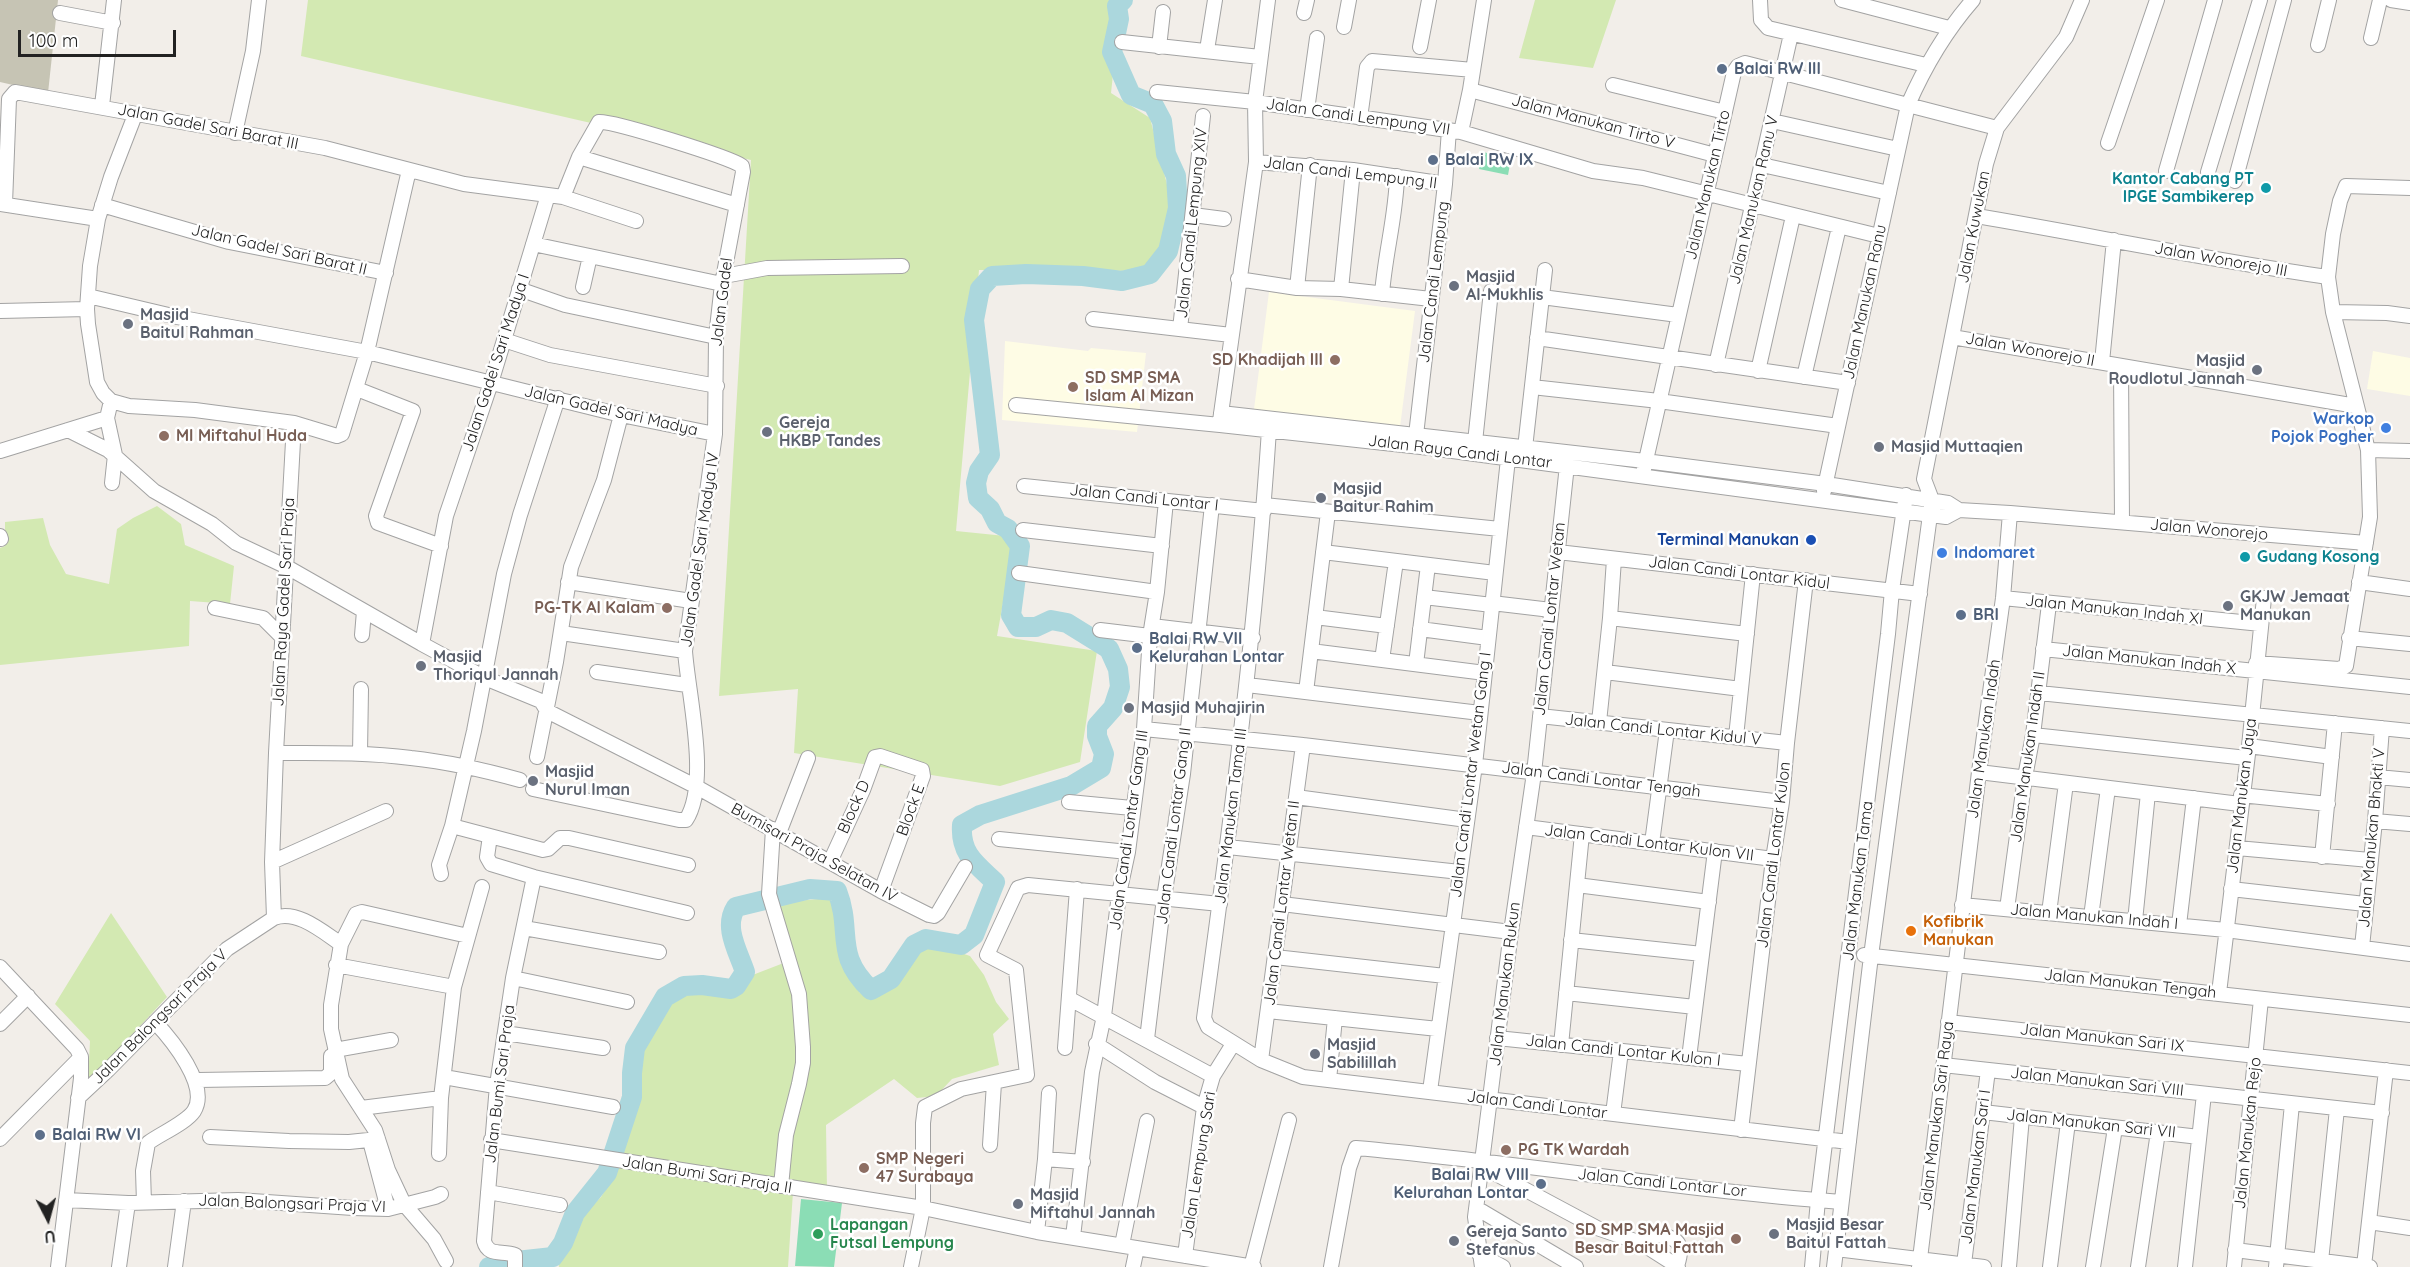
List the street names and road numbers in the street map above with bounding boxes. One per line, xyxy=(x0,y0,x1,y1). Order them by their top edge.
street label: Jalan Manukan Tirto V xyxy=(1509,91,1677,153)
street label: Jalan Candi Lempung VII xyxy=(1265,95,1451,139)
street label: Jalan Gadel Sari Barat III xyxy=(116,100,300,154)
street label: Jalan Manukan Tirto xyxy=(1681,108,1735,262)
street label: Jalan Manukan Ranu V xyxy=(1725,114,1783,286)
street label: Jalan Candi Lempung XIV xyxy=(1172,127,1212,319)
street label: Jalan Candi Lempung II xyxy=(1262,153,1438,193)
street label: Jalan Kuwukan xyxy=(1954,169,1994,285)
street label: Jalan Candi Lempung xyxy=(1415,200,1453,364)
street label: Jalan Gadel Sari Barat II xyxy=(189,220,369,280)
street label: Jalan Manukan Ranu xyxy=(1839,223,1891,381)
street label: Jalan Wonorejo III xyxy=(2153,239,2289,281)
street label: Jalan Gadel xyxy=(707,257,737,347)
street label: Jalan Gadel Sari Madya I xyxy=(458,272,534,454)
street label: Jalan Wonorejo II xyxy=(1964,329,2096,371)
street label: Jalan Gadel Sari Madya xyxy=(522,382,700,440)
street label: Jalan Raya Candi Lontar xyxy=(1367,431,1553,473)
street label: Jalan Gadel Sari Madya IV xyxy=(677,451,723,649)
street label: Jalan Candi Lontar I xyxy=(1069,481,1219,515)
street label: Jalan Raya Gadel Sari Praja xyxy=(269,497,299,707)
street label: Jalan Wonorejo xyxy=(2149,515,2269,545)
street label: Jalan Candi Lontar Wetan xyxy=(1530,521,1570,717)
street label: Jalan Candi Lontar Kidul xyxy=(1647,552,1831,594)
street label: Jalan Manukan Indah XI xyxy=(2024,591,2204,629)
street label: Jalan Manukan Indah X xyxy=(2061,641,2237,679)
street label: Jalan Candi Lontar Wetan Gang I xyxy=(1446,651,1496,899)
street label: Jalan Manukan Indah xyxy=(1963,658,2005,820)
street label: Jalan Manukan Indah II xyxy=(2006,670,2050,844)
street label: Jalan Candi Lontar Kidul V xyxy=(1564,710,1762,750)
street label: Jalan Manukan Jaya xyxy=(2223,717,2261,875)
street label: Jalan Candi Lontar Gang II xyxy=(1152,726,1196,926)
street label: Jalan Manukan Tama III xyxy=(1211,727,1251,905)
street label: Jalan Candi Lontar Gang III xyxy=(1105,728,1153,932)
street label: Jalan Manukan Bhakti V xyxy=(2355,747,2389,929)
street label: Jalan Candi Lontar Tengah xyxy=(1500,758,1702,802)
street label: Jalan Candi Lontar Kulon xyxy=(1753,761,1795,949)
street label: Block D xyxy=(834,777,874,837)
street label: Block E xyxy=(893,781,929,839)
street label: Bumisari Praja Selatan IV xyxy=(727,799,901,907)
street label: Jalan Candi Lontar Wetan II xyxy=(1260,799,1304,1007)
street label: Jalan Manukan Tama xyxy=(1839,800,1877,962)
street label: Jalan Candi Lontar Kulon VII xyxy=(1543,821,1755,865)
street label: Jalan Manukan Indah I xyxy=(2009,900,2179,934)
street label: Jalan Manukan Rukun xyxy=(1485,901,1525,1067)
street label: Jalan Balongsari Praja V xyxy=(88,945,232,1089)
street label: Jalan Manukan Tengah xyxy=(2043,965,2217,1003)
street label: Jalan Bumi Sari Praja xyxy=(481,1004,519,1164)
street label: Jalan Manukan Sari Raya xyxy=(1916,1020,1958,1212)
street label: Jalan Manukan Sari IX xyxy=(2019,1020,2185,1056)
street label: Jalan Candi Lontar Kulon I xyxy=(1524,1031,1722,1071)
street label: Jalan Manukan Rejo xyxy=(2230,1056,2266,1210)
street label: Jalan Manukan Sari VIII xyxy=(2009,1063,2185,1101)
street label: Jalan Candi Lontar xyxy=(1466,1087,1608,1123)
street label: Jalan Manukan Sari I xyxy=(1957,1089,1995,1245)
street label: Jalan Lempung Sari xyxy=(1178,1090,1220,1240)
street label: Jalan Manukan Sari VII xyxy=(2005,1106,2177,1142)
street label: Jalan Bumi Sari Praja II xyxy=(621,1152,793,1198)
street label: Jalan Candi Lontar Lor xyxy=(1576,1165,1748,1201)
street label: Jalan Balongsari Praja VI xyxy=(198,1191,386,1217)

